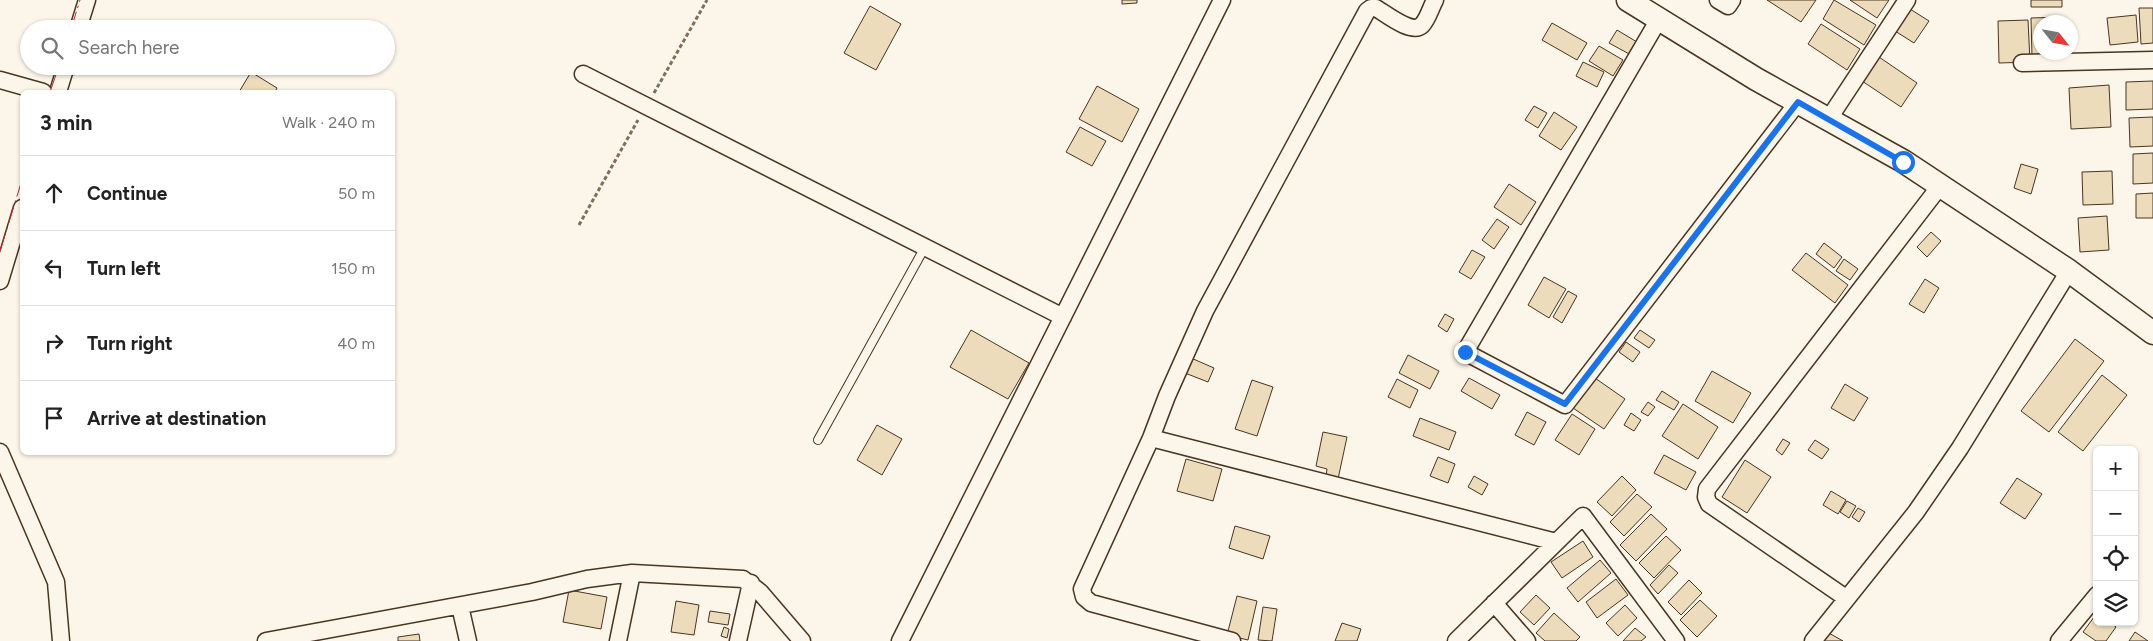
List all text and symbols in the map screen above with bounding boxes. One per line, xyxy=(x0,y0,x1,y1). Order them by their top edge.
north arrow xyxy=(2033,15,2078,60)
search box xyxy=(20,20,395,75)
icon: search xyxy=(38,34,66,62)
text: Search here xyxy=(78,36,180,59)
text: 3 min xyxy=(40,110,92,135)
text: Walk · 240 m xyxy=(282,113,375,132)
route start xyxy=(1892,151,1915,174)
icon: ahead xyxy=(40,179,68,207)
text: Continue xyxy=(87,182,167,205)
text: 50 m xyxy=(338,184,375,203)
icon: left xyxy=(40,254,68,282)
text: Turn left xyxy=(87,257,161,280)
text: 150 m xyxy=(331,259,375,278)
icon: right xyxy=(40,329,68,357)
text: Turn right xyxy=(87,332,173,355)
text: 40 m xyxy=(337,334,375,353)
route end xyxy=(1454,341,1477,364)
icon: arrive xyxy=(40,404,68,432)
text: Arrive at destination xyxy=(87,407,266,430)
map controls xyxy=(2093,446,2138,626)
button: + xyxy=(2093,446,2138,491)
button: − xyxy=(2093,491,2138,536)
button: locate xyxy=(2093,536,2138,581)
button: layers xyxy=(2093,581,2138,626)

